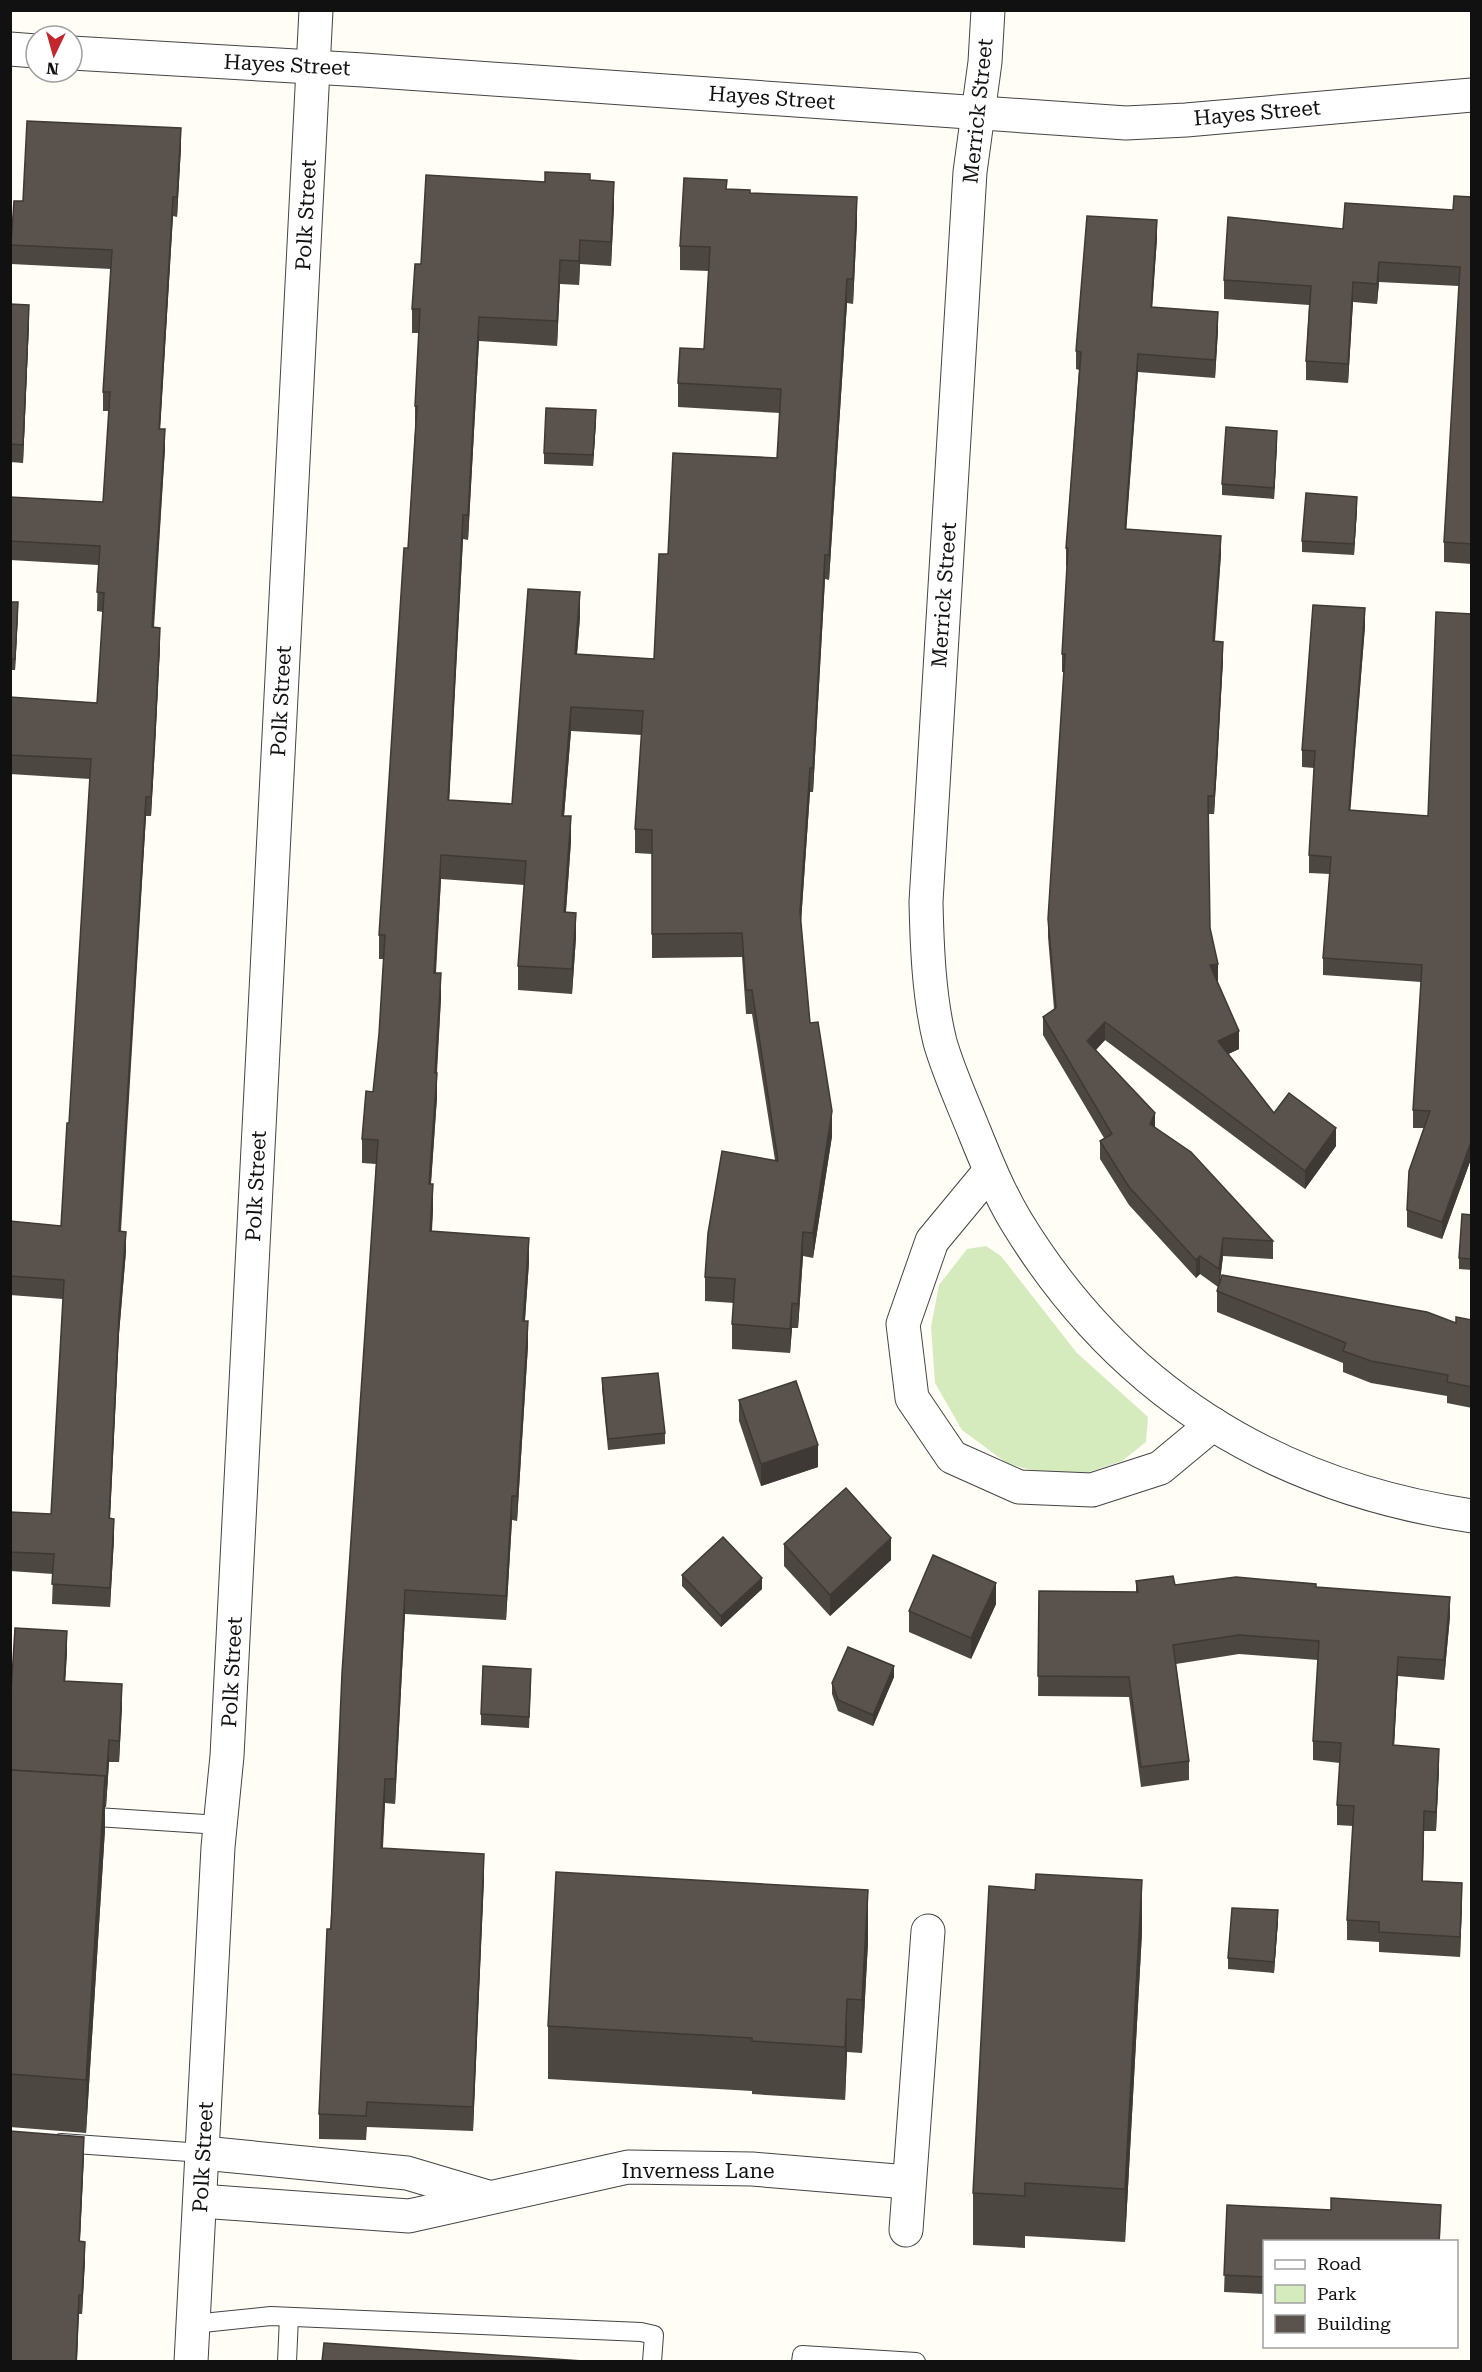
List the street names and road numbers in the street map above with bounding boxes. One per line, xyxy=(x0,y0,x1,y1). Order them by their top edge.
street label: Merrick Street xyxy=(958,37,998,185)
street label: Hayes Street xyxy=(223,50,351,80)
street label: Hayes Street xyxy=(708,82,836,114)
street label: Hayes Street xyxy=(1193,95,1322,130)
street label: Polk Street xyxy=(291,159,321,271)
street label: Merrick Street xyxy=(927,521,961,669)
street label: Polk Street xyxy=(266,645,296,757)
street label: Polk Street xyxy=(241,1130,271,1242)
street label: Polk Street xyxy=(217,1616,247,1728)
street label: Polk Street xyxy=(188,2101,218,2213)
street label: Inverness Lane xyxy=(621,2159,775,2183)

